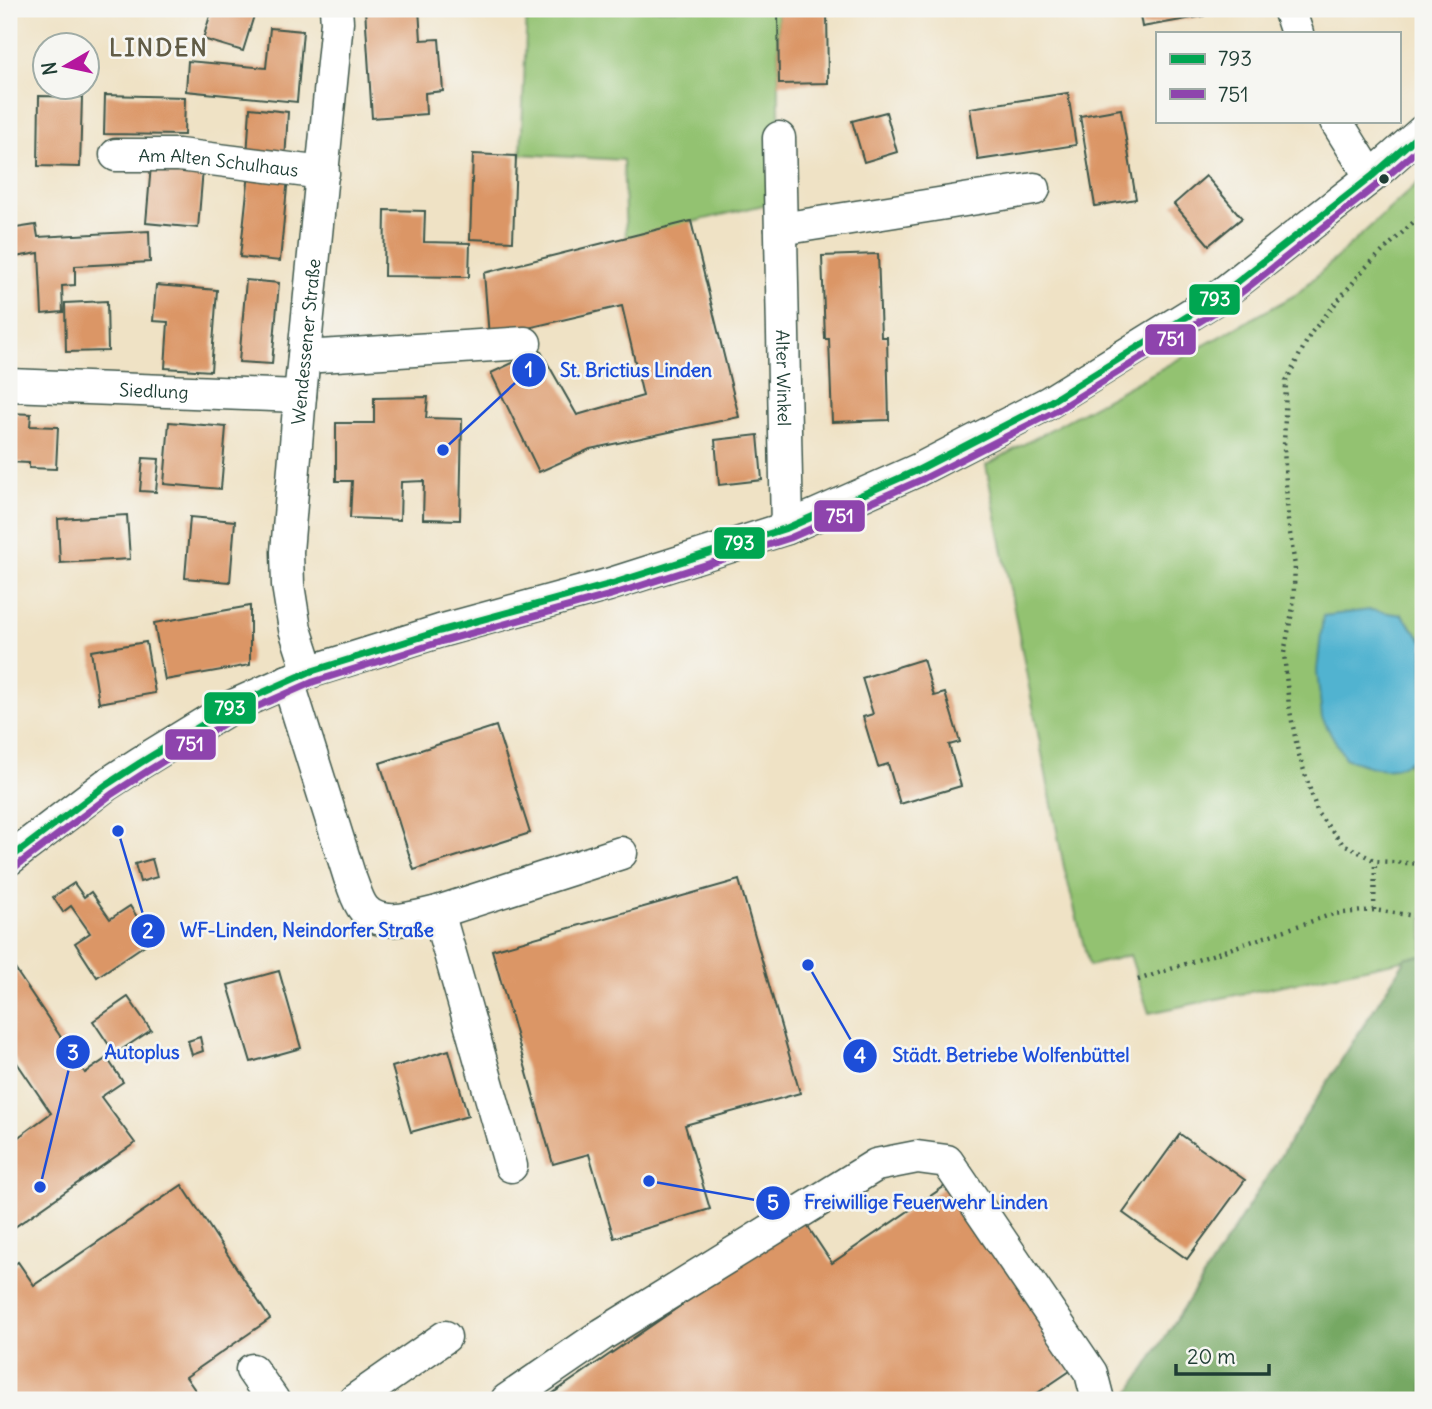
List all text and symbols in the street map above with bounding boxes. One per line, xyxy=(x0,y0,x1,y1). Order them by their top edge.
north arrow xyxy=(32,32,102,102)
district label: LINDEN xyxy=(109,32,209,62)
legend xyxy=(1156,32,1400,122)
text: 793 xyxy=(1218,45,1252,72)
text: N xyxy=(36,60,62,77)
text: 751 xyxy=(1218,81,1249,108)
street label: Am Alten Schulhaus xyxy=(139,144,300,181)
unlabelled marker xyxy=(1377,172,1391,186)
street label: Wendessener Straße xyxy=(286,258,325,426)
line badge: 793 xyxy=(1188,283,1241,316)
text: 793 xyxy=(1199,287,1231,311)
line badge: 751 xyxy=(1144,323,1197,356)
text: 751 xyxy=(1157,327,1185,351)
street label: Alter Winkel xyxy=(771,329,796,426)
callout: St. Brictius Linden xyxy=(511,350,726,390)
text: 1 xyxy=(525,356,533,383)
text: St. Brictius Linden xyxy=(560,358,712,382)
street label: Siedlung xyxy=(119,378,189,403)
line badge: 751 xyxy=(813,499,866,533)
text: 751 xyxy=(826,504,854,528)
line badge: 793 xyxy=(713,526,766,560)
text: 793 xyxy=(723,531,755,555)
line badge: 793 xyxy=(203,691,257,725)
text: 793 xyxy=(214,696,246,720)
line badge: 751 xyxy=(164,728,217,761)
text: 751 xyxy=(176,732,204,756)
callout: WF-Linden, Neindorfer Straße xyxy=(131,911,448,951)
text: 2 xyxy=(142,917,154,944)
text: WF-Linden, Neindorfer Straße xyxy=(180,918,434,942)
callout: Autoplus xyxy=(55,1032,193,1072)
callout: Städt. Betriebe Wolfenbüttel xyxy=(843,1036,1143,1076)
text: 3 xyxy=(67,1039,79,1066)
text: Autoplus xyxy=(104,1040,180,1064)
text: 4 xyxy=(854,1042,866,1069)
text: Städt. Betriebe Wolfenbüttel xyxy=(892,1043,1130,1067)
callout: Freiwillige Feuerwehr Linden xyxy=(755,1183,1063,1223)
text: 5 xyxy=(767,1189,779,1216)
text: Freiwillige Feuerwehr Linden xyxy=(804,1190,1048,1214)
scale bar xyxy=(1176,1332,1269,1376)
text: 20 m xyxy=(1187,1343,1236,1370)

